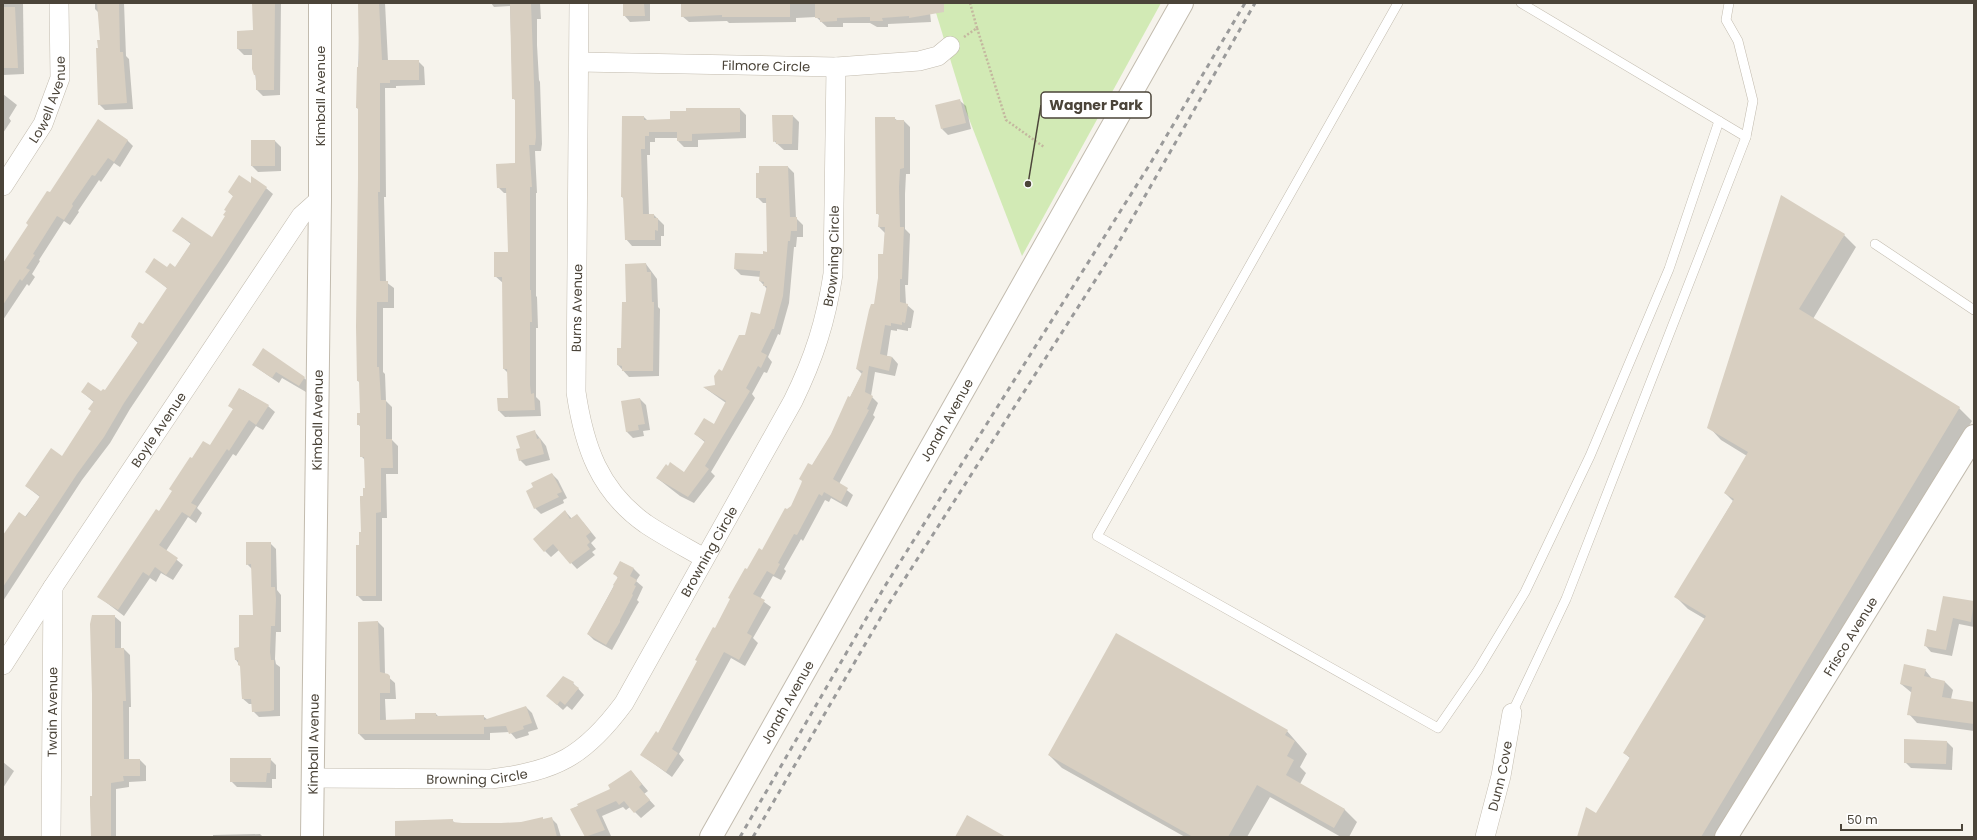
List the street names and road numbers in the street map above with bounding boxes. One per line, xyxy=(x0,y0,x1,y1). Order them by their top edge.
street label: Kimball Avenue xyxy=(311,46,330,146)
street label: Filmore Circle xyxy=(722,55,810,76)
street label: Lowell Avenue xyxy=(24,56,70,146)
street label: Browning Circle xyxy=(818,205,843,308)
street label: Burns Avenue xyxy=(567,264,587,352)
street label: Kimball Avenue xyxy=(307,370,327,471)
street label: Jonah Avenue xyxy=(915,375,978,465)
street label: Boyle Avenue xyxy=(126,388,190,471)
street label: Browning Circle xyxy=(676,503,742,600)
street label: Frisco Avenue xyxy=(1818,593,1882,680)
street label: Jonah Avenue xyxy=(756,657,818,747)
street label: Twain Avenue xyxy=(42,667,62,757)
street label: Kimball Avenue xyxy=(303,694,323,794)
street label: Dunn Cove xyxy=(1483,739,1516,813)
street label: Browning Circle xyxy=(426,764,529,789)

